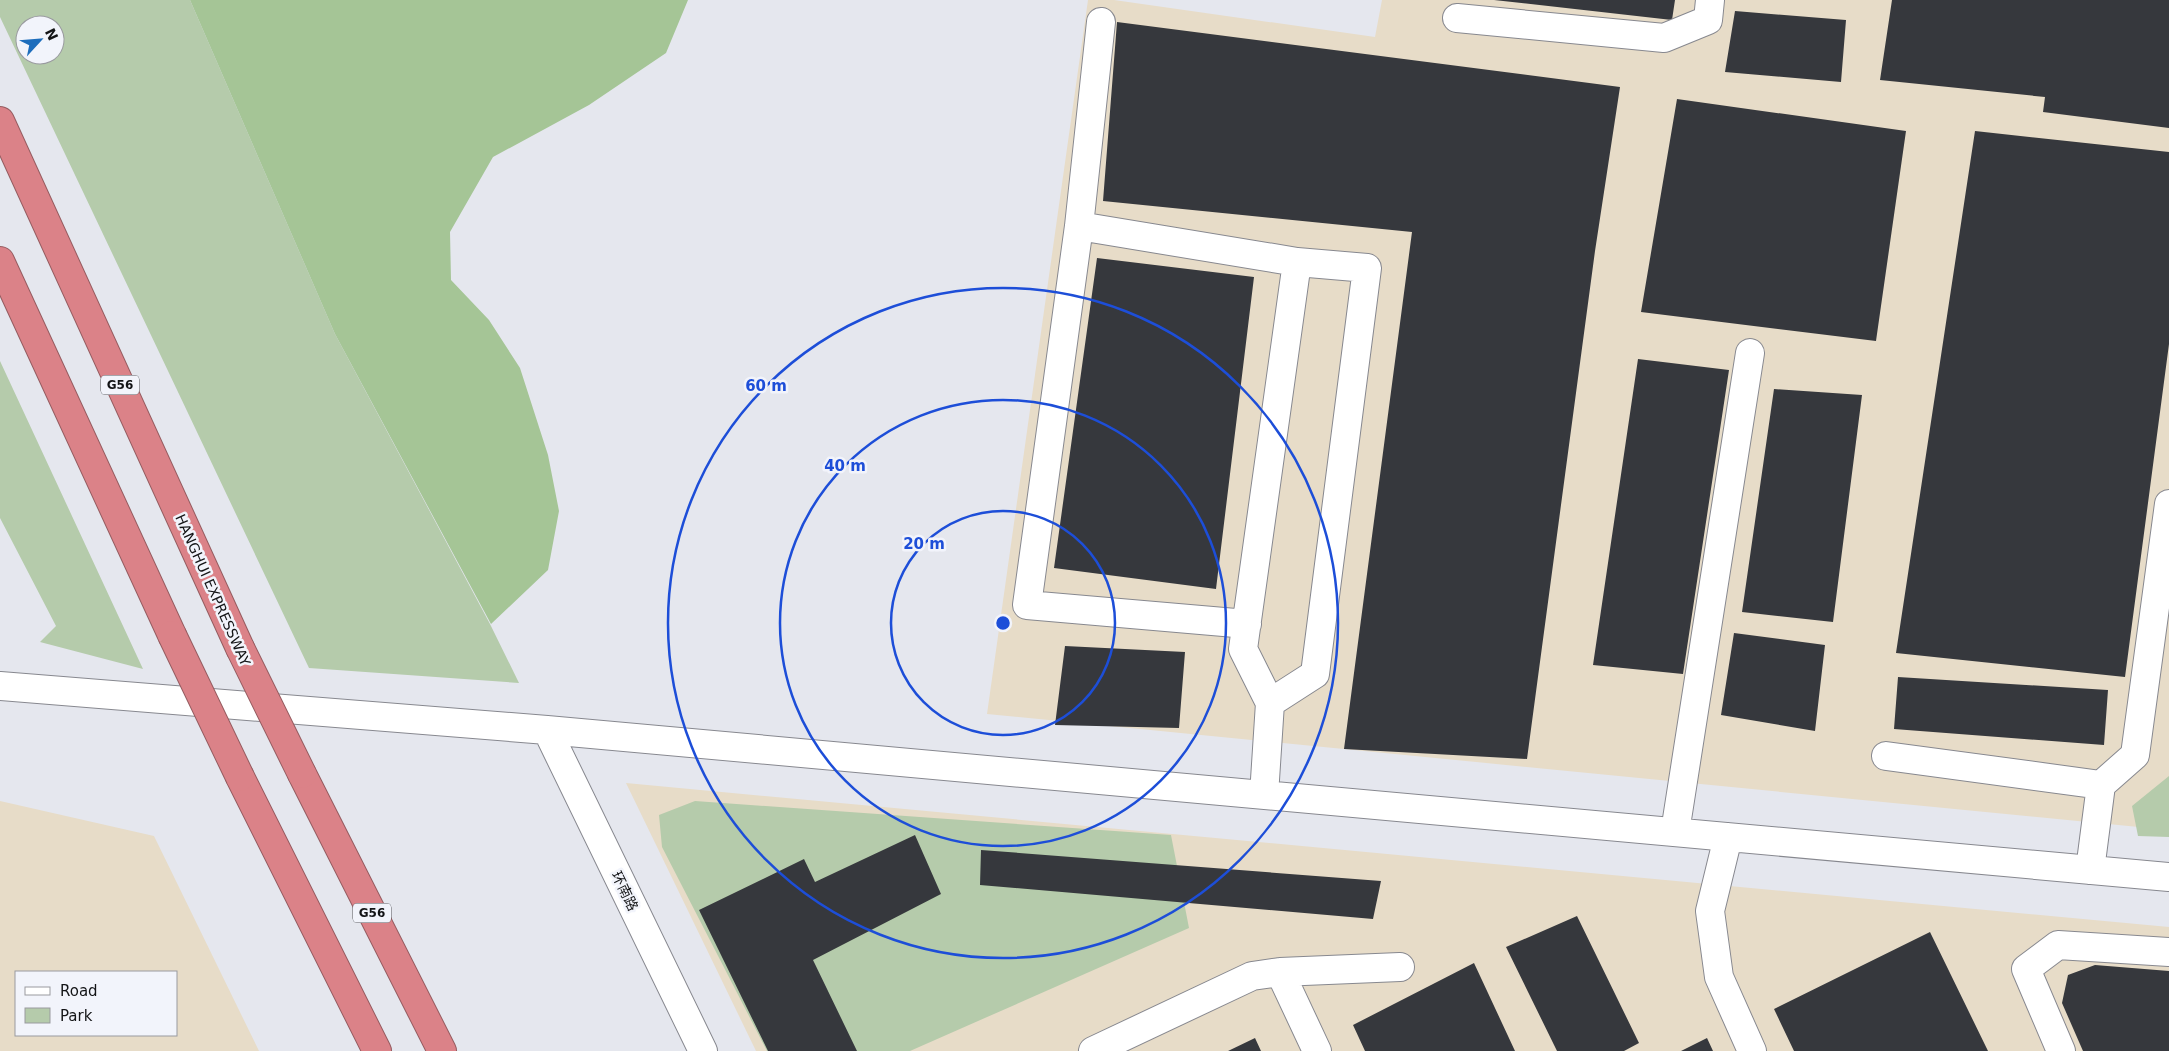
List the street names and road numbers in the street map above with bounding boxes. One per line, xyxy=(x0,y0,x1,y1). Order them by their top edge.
road number: G56 xyxy=(101,376,139,394)
street label: HANGHUI EXPRESSWAY xyxy=(172,512,254,669)
street label: 环南路 xyxy=(609,869,641,913)
road number: G56 xyxy=(353,904,391,922)

